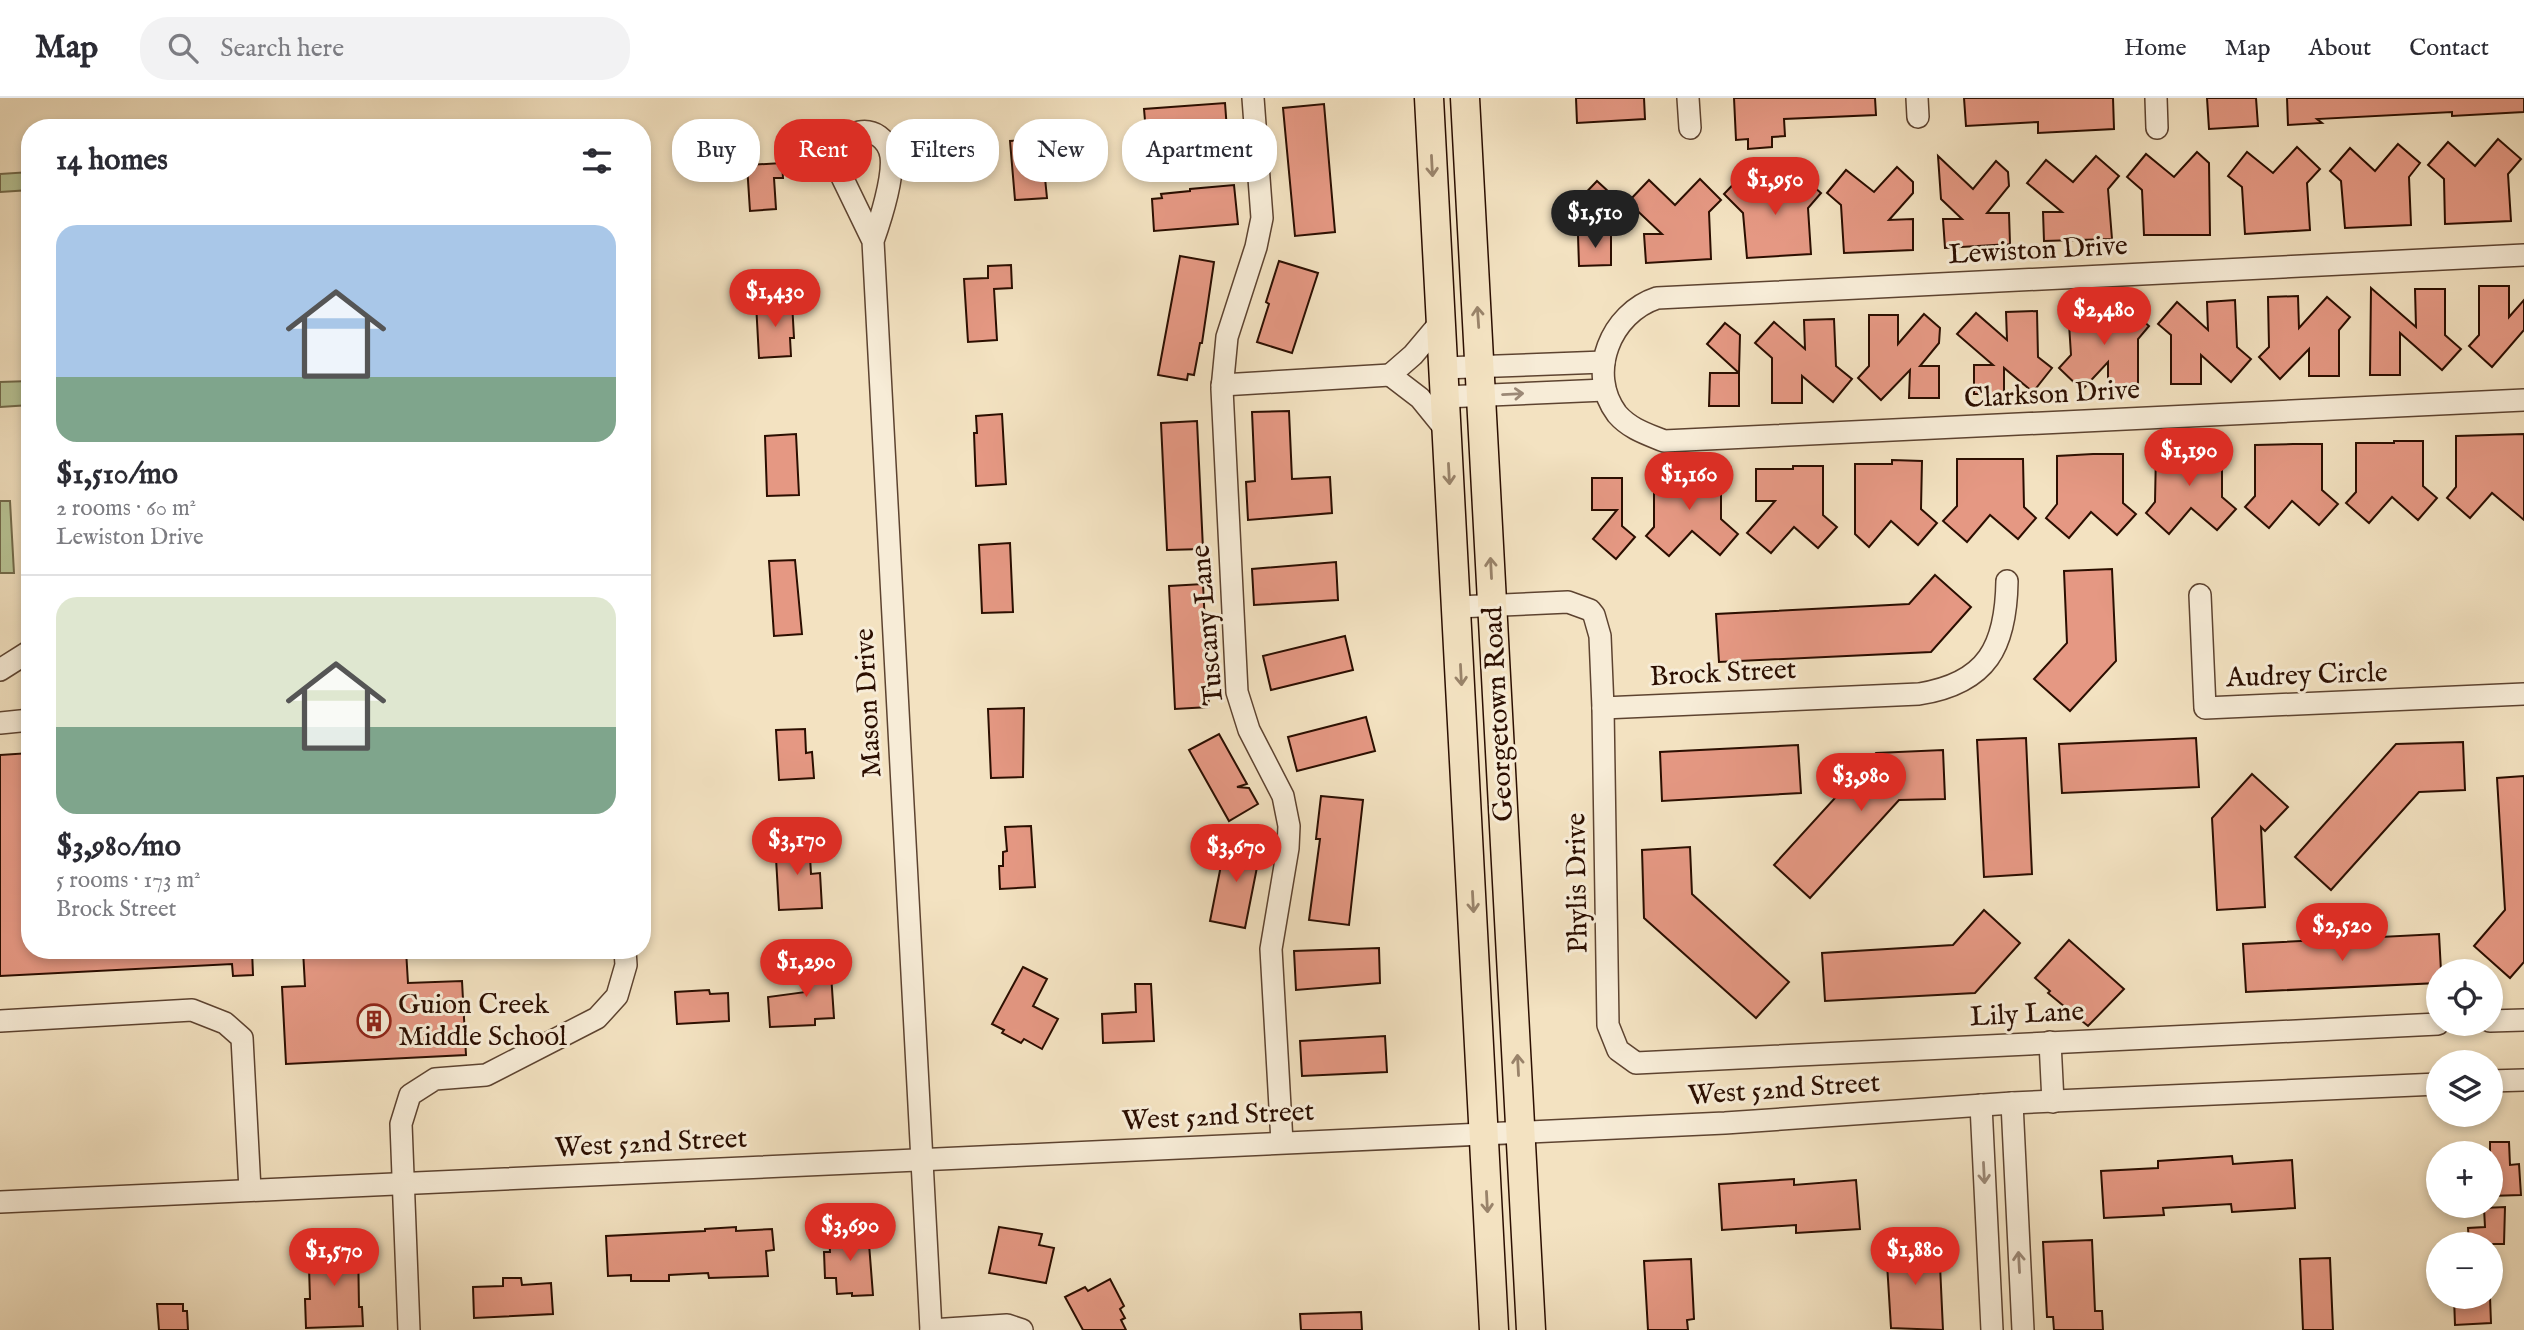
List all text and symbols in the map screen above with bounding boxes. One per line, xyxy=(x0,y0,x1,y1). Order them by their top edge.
search box xyxy=(140,17,630,80)
text: Map xyxy=(35,27,98,69)
icon: search xyxy=(164,29,202,67)
text: Search here xyxy=(220,32,344,65)
text: Home xyxy=(2124,33,2187,64)
text: Map xyxy=(2225,33,2271,64)
text: About xyxy=(2309,33,2371,64)
text: Contact xyxy=(2409,33,2489,64)
chip: Buy xyxy=(672,119,760,182)
chip: Rent xyxy=(774,119,872,182)
chip: Filters xyxy=(886,119,999,182)
chip: New xyxy=(1013,119,1108,182)
chip: Apartment xyxy=(1122,119,1277,182)
text: 14 homes xyxy=(56,142,168,180)
icon: filters xyxy=(578,142,616,180)
one-way arrow xyxy=(1426,154,1439,177)
pin: $1,950 xyxy=(1718,158,1832,217)
text: $1,950 xyxy=(1746,165,1804,194)
pin: $1,510 xyxy=(1538,190,1652,250)
text: $1,510 xyxy=(1567,198,1623,227)
street label: Lewiston Drive xyxy=(1947,229,2129,273)
pin: $1,430 xyxy=(718,270,832,329)
icon: home xyxy=(273,271,399,397)
text: $1,430 xyxy=(745,277,805,306)
pin: $2,480 xyxy=(2047,288,2161,347)
text: $2,480 xyxy=(2073,295,2135,324)
one-way arrow xyxy=(1471,306,1484,328)
street label: Clarkson Drive xyxy=(1963,373,2141,417)
one-way arrow xyxy=(1501,388,1524,401)
pin: $1,190 xyxy=(2132,428,2246,488)
text: $1,190 xyxy=(2160,436,2218,465)
pin: $1,160 xyxy=(1632,452,1746,512)
text: $1,510/mo xyxy=(56,456,178,494)
text: $1,160 xyxy=(1661,460,1718,489)
one-way arrow xyxy=(1442,462,1455,485)
text: 2 rooms · 60 m² xyxy=(56,494,196,523)
text: Lewiston Drive xyxy=(56,523,203,552)
street label: Tuscany Lane xyxy=(1184,543,1232,707)
one-way arrow xyxy=(1484,558,1497,580)
street label: Georgetown Road xyxy=(1476,605,1522,823)
street label: Mason Drive xyxy=(848,627,890,779)
icon: home xyxy=(273,643,399,769)
street label: Brock Street xyxy=(1649,653,1797,695)
street label: Audrey Circle xyxy=(2225,656,2388,696)
one-way arrow xyxy=(1454,663,1467,686)
pin: $3,980 xyxy=(1804,754,1918,813)
text: $3,980 xyxy=(1832,761,1890,790)
street label: Phylis Drive xyxy=(1559,812,1597,954)
pin: $3,170 xyxy=(740,818,854,877)
pin: $3,670 xyxy=(1179,824,1293,884)
text: $3,170 xyxy=(768,825,826,854)
text: $3,980/mo xyxy=(56,828,181,866)
text: $3,670 xyxy=(1206,832,1266,861)
text: 5 rooms · 173 m² xyxy=(56,866,201,895)
one-way arrow xyxy=(1466,890,1479,913)
text: Brock Street xyxy=(56,895,176,924)
pin: $2,520 xyxy=(2285,904,2399,963)
text: $2,520 xyxy=(2312,911,2372,940)
pin: $1,290 xyxy=(749,940,863,999)
text: $1,290 xyxy=(776,947,836,976)
map controls xyxy=(2426,959,2503,1309)
button: locate xyxy=(2426,959,2503,1036)
place label: Guion Creek Middle School xyxy=(398,988,567,1055)
street label: Lily Lane xyxy=(1969,995,2085,1035)
building icon: Guion Creek Middle School xyxy=(355,1002,393,1040)
button: layers xyxy=(2426,1050,2503,1127)
one-way arrow xyxy=(1511,1053,1524,1076)
street label: West 52nd Street xyxy=(1687,1066,1882,1114)
street label: West 52nd Street xyxy=(1121,1094,1315,1140)
street label: West 52nd Street xyxy=(554,1121,748,1167)
button: + xyxy=(2426,1141,2503,1218)
one-way arrow xyxy=(1978,1162,1991,1184)
one-way arrow xyxy=(1481,1190,1494,1213)
pin: $3,690 xyxy=(793,1204,907,1263)
text: $3,690 xyxy=(821,1211,879,1240)
pin: $1,570 xyxy=(277,1228,391,1288)
pin: $1,880 xyxy=(1858,1228,1972,1287)
button: − xyxy=(2426,1232,2503,1309)
text: $1,880 xyxy=(1887,1235,1943,1264)
text: $1,570 xyxy=(305,1236,363,1265)
one-way arrow xyxy=(2013,1251,2026,1274)

